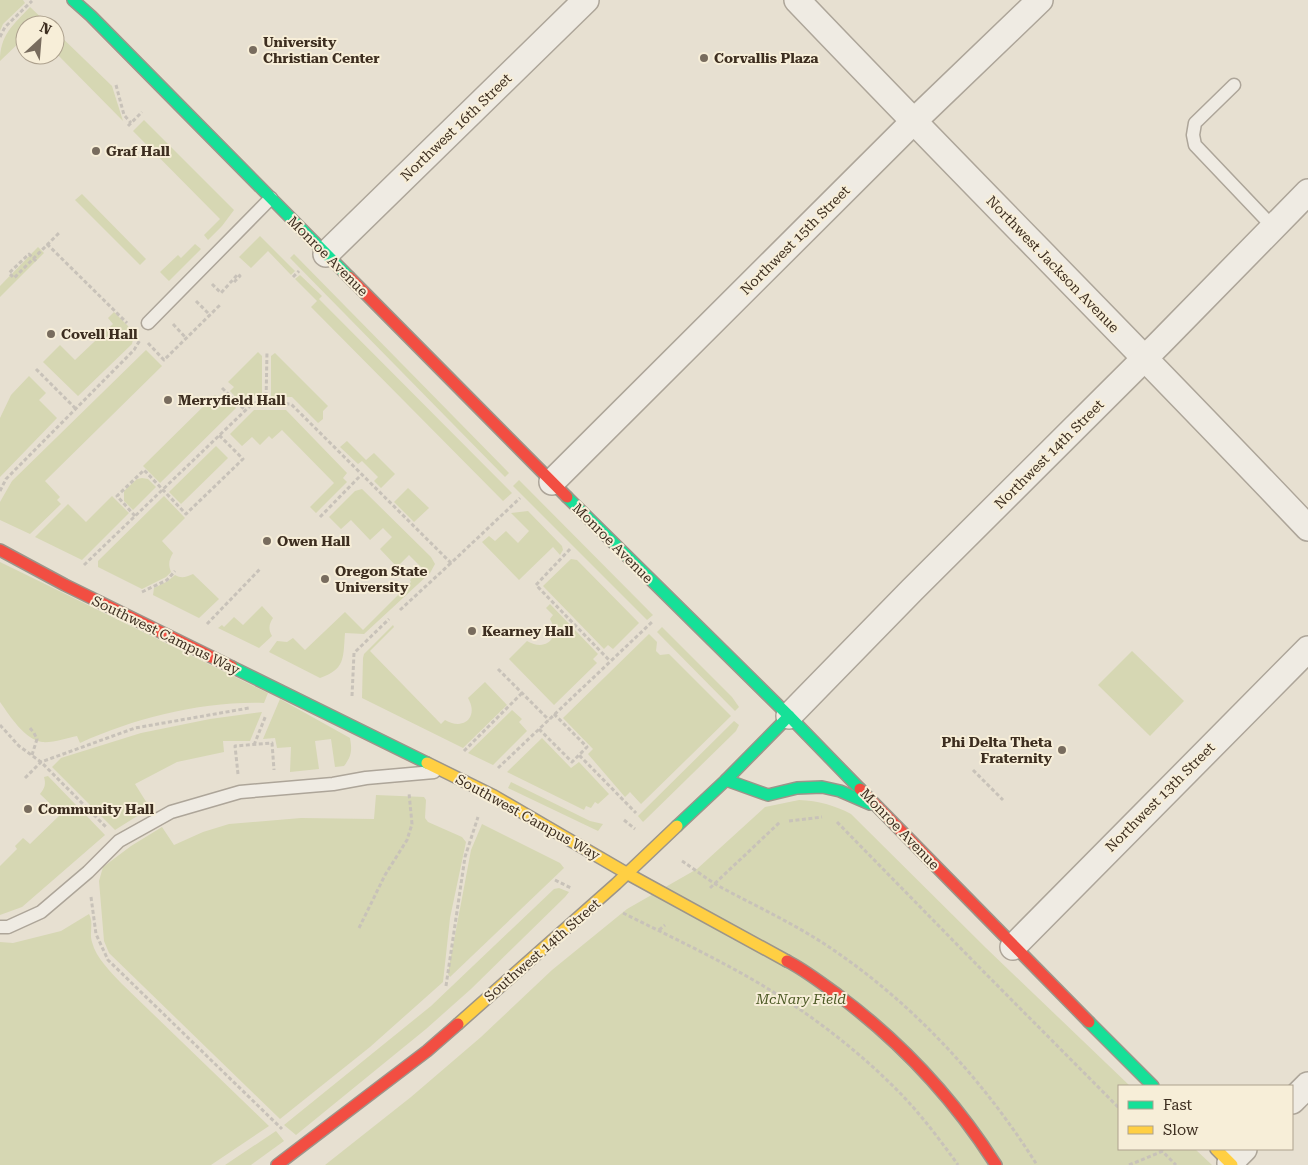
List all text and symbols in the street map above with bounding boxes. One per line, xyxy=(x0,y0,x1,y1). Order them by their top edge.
north arrow xyxy=(15,15,65,65)
text: N xyxy=(37,19,54,38)
place label: University Christian Center xyxy=(263,34,380,66)
marker: University Christian Center xyxy=(247,44,259,56)
place label: Corvallis Plaza xyxy=(714,50,819,66)
marker: Corvallis Plaza xyxy=(698,52,710,64)
street label: Northwest 16th Street xyxy=(397,70,515,184)
place label: Graf Hall xyxy=(106,143,170,159)
marker: Graf Hall xyxy=(90,145,102,157)
street label: Northwest 15th Street xyxy=(737,182,853,298)
street label: Northwest Jackson Avenue xyxy=(983,192,1123,336)
street label: Monroe Avenue xyxy=(285,213,372,300)
place label: Covell Hall xyxy=(61,326,138,342)
marker: Covell Hall xyxy=(45,328,57,340)
place label: Merryfield Hall xyxy=(178,392,286,408)
marker: Merryfield Hall xyxy=(162,394,174,406)
street label: Northwest 14th Street xyxy=(991,396,1107,512)
street label: Monroe Avenue xyxy=(570,500,657,587)
place label: Owen Hall xyxy=(277,533,351,549)
marker: Owen Hall xyxy=(261,535,273,547)
place label: Oregon State University xyxy=(335,563,428,595)
marker: Oregon State University xyxy=(319,573,331,585)
street label: Southwest Campus Way xyxy=(90,592,243,678)
place label: Kearney Hall xyxy=(482,623,574,639)
marker: Kearney Hall xyxy=(466,625,478,637)
place label: Phi Delta Theta Fraternity xyxy=(942,734,1053,766)
street label: Northwest 13th Street xyxy=(1102,739,1218,855)
marker: Phi Delta Theta Fraternity xyxy=(1056,744,1068,756)
street label: Southwest Campus Way xyxy=(453,771,604,864)
street label: Monroe Avenue xyxy=(857,785,943,873)
place label: Community Hall xyxy=(38,801,154,817)
marker: Community Hall xyxy=(22,803,34,815)
street label: Southwest 14th Street xyxy=(481,895,603,1005)
park label: McNary Field xyxy=(755,991,846,1007)
legend xyxy=(1118,1085,1293,1150)
text: Fast xyxy=(1163,1096,1193,1114)
text: Slow xyxy=(1163,1121,1199,1139)

